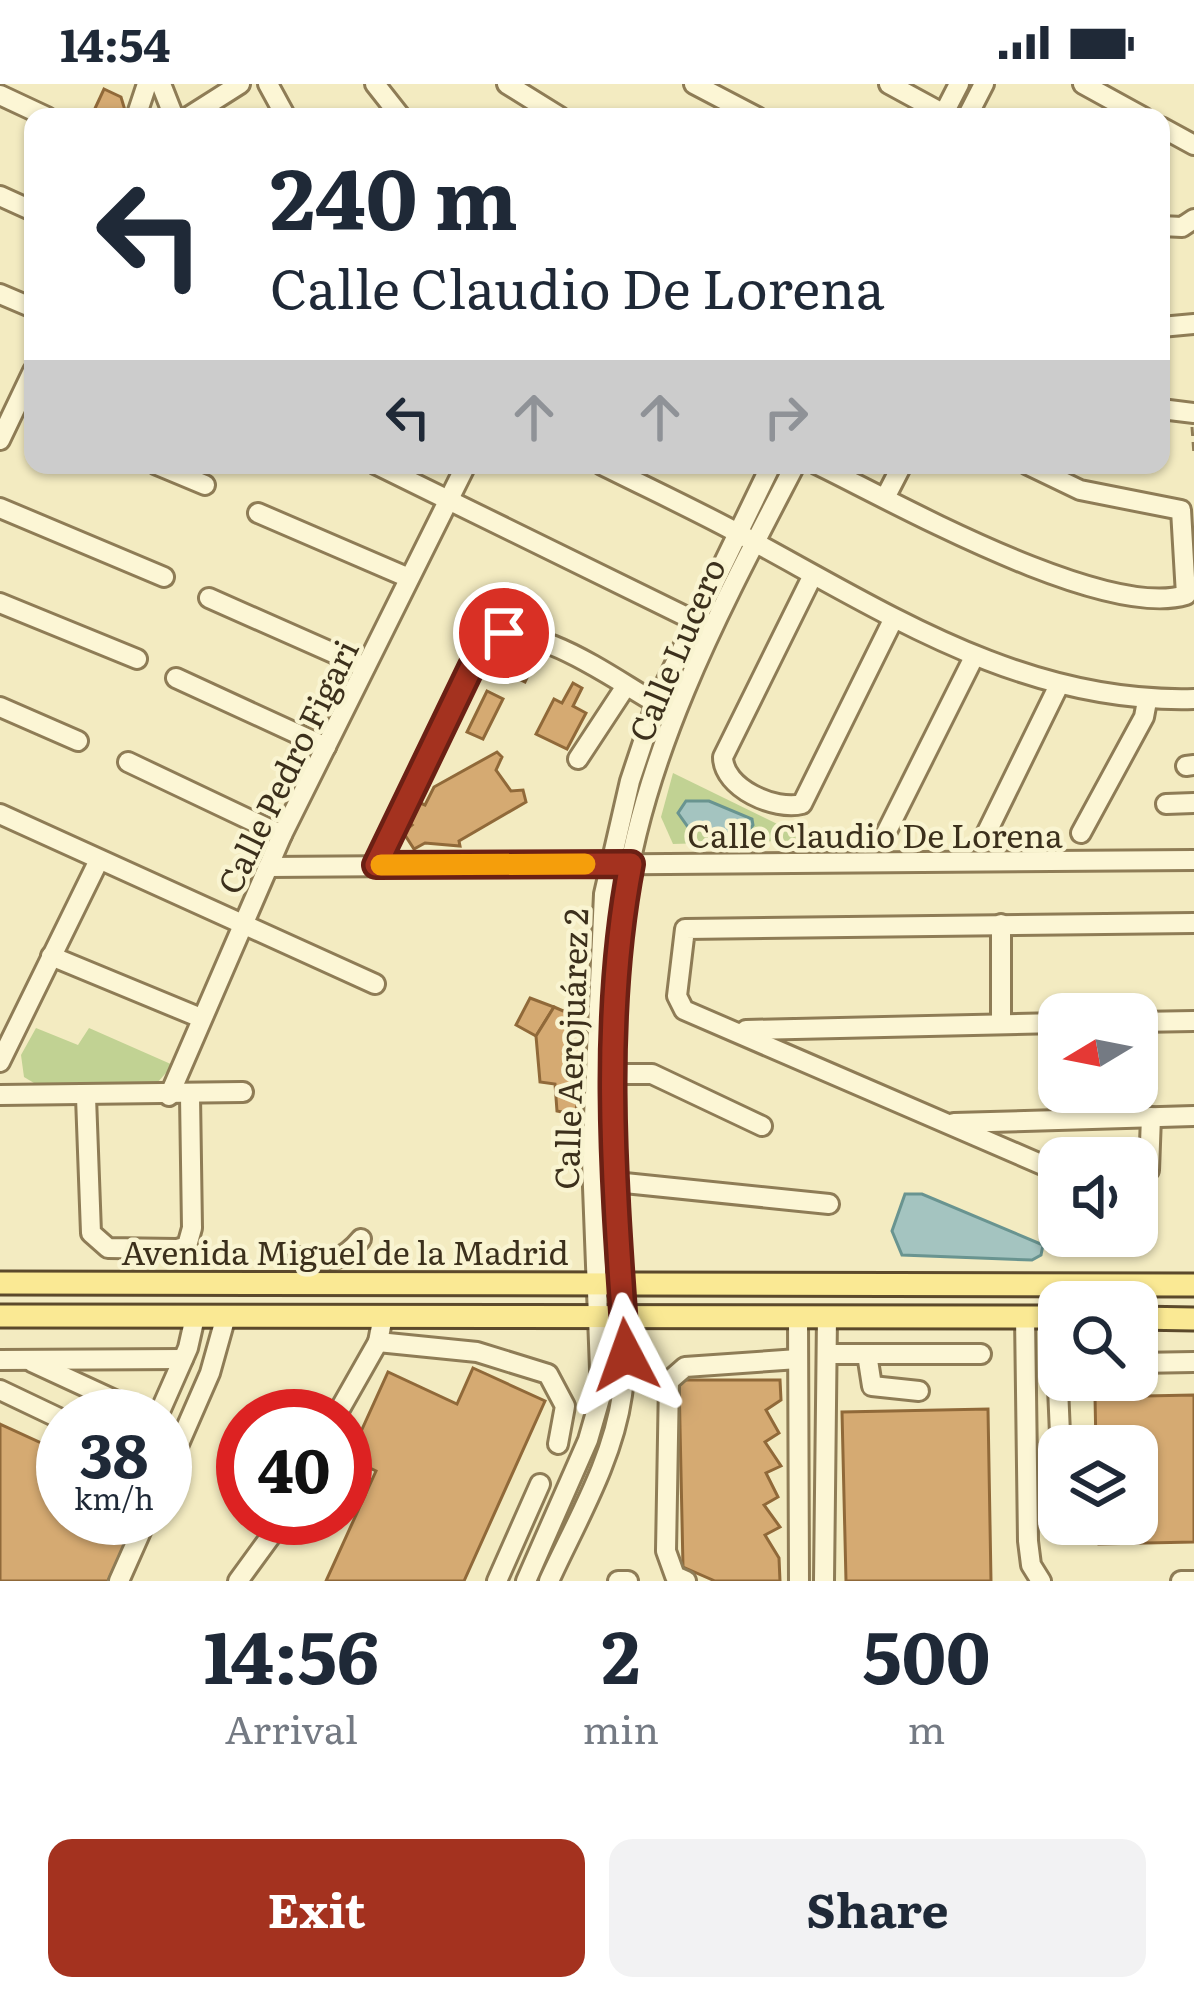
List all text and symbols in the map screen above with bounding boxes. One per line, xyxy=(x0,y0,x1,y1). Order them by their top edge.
text: 14:54 xyxy=(60,9,171,76)
text: 240 m xyxy=(270,131,518,256)
icon: left xyxy=(72,156,228,312)
text: Calle Claudio De Lorena xyxy=(270,245,885,326)
icon: left xyxy=(375,384,441,450)
icon: ahead xyxy=(501,384,567,450)
icon: ahead xyxy=(627,384,693,450)
icon: right xyxy=(753,384,819,450)
street label: Calle Lucero xyxy=(614,550,736,748)
pin xyxy=(453,582,555,684)
icon: arrive xyxy=(471,600,537,666)
street label: Calle Pedro Figari xyxy=(203,631,369,901)
street label: Calle Claudio De Lorena xyxy=(687,809,1063,858)
street label: Calle Aerojuárez 2 xyxy=(540,908,598,1190)
north arrow xyxy=(1038,993,1158,1113)
map controls xyxy=(1038,993,1158,1545)
button: sound xyxy=(1038,1137,1158,1257)
street label: Avenida Miguel de la Madrid xyxy=(121,1226,569,1275)
button: search xyxy=(1038,1281,1158,1401)
position arrow xyxy=(563,1292,689,1418)
speed limit sign: 40 xyxy=(216,1389,372,1545)
text: 38 xyxy=(80,1407,148,1496)
button: layers xyxy=(1038,1425,1158,1545)
text: km/h xyxy=(74,1475,154,1519)
text: 14:56 xyxy=(204,1599,379,1706)
text: 2 xyxy=(601,1599,640,1706)
text: 500 xyxy=(863,1599,990,1706)
text: Arrival xyxy=(225,1698,358,1756)
text: min xyxy=(582,1698,659,1756)
text: m xyxy=(908,1698,945,1756)
button: Exit xyxy=(48,1839,585,1977)
button: Share xyxy=(609,1839,1146,1977)

